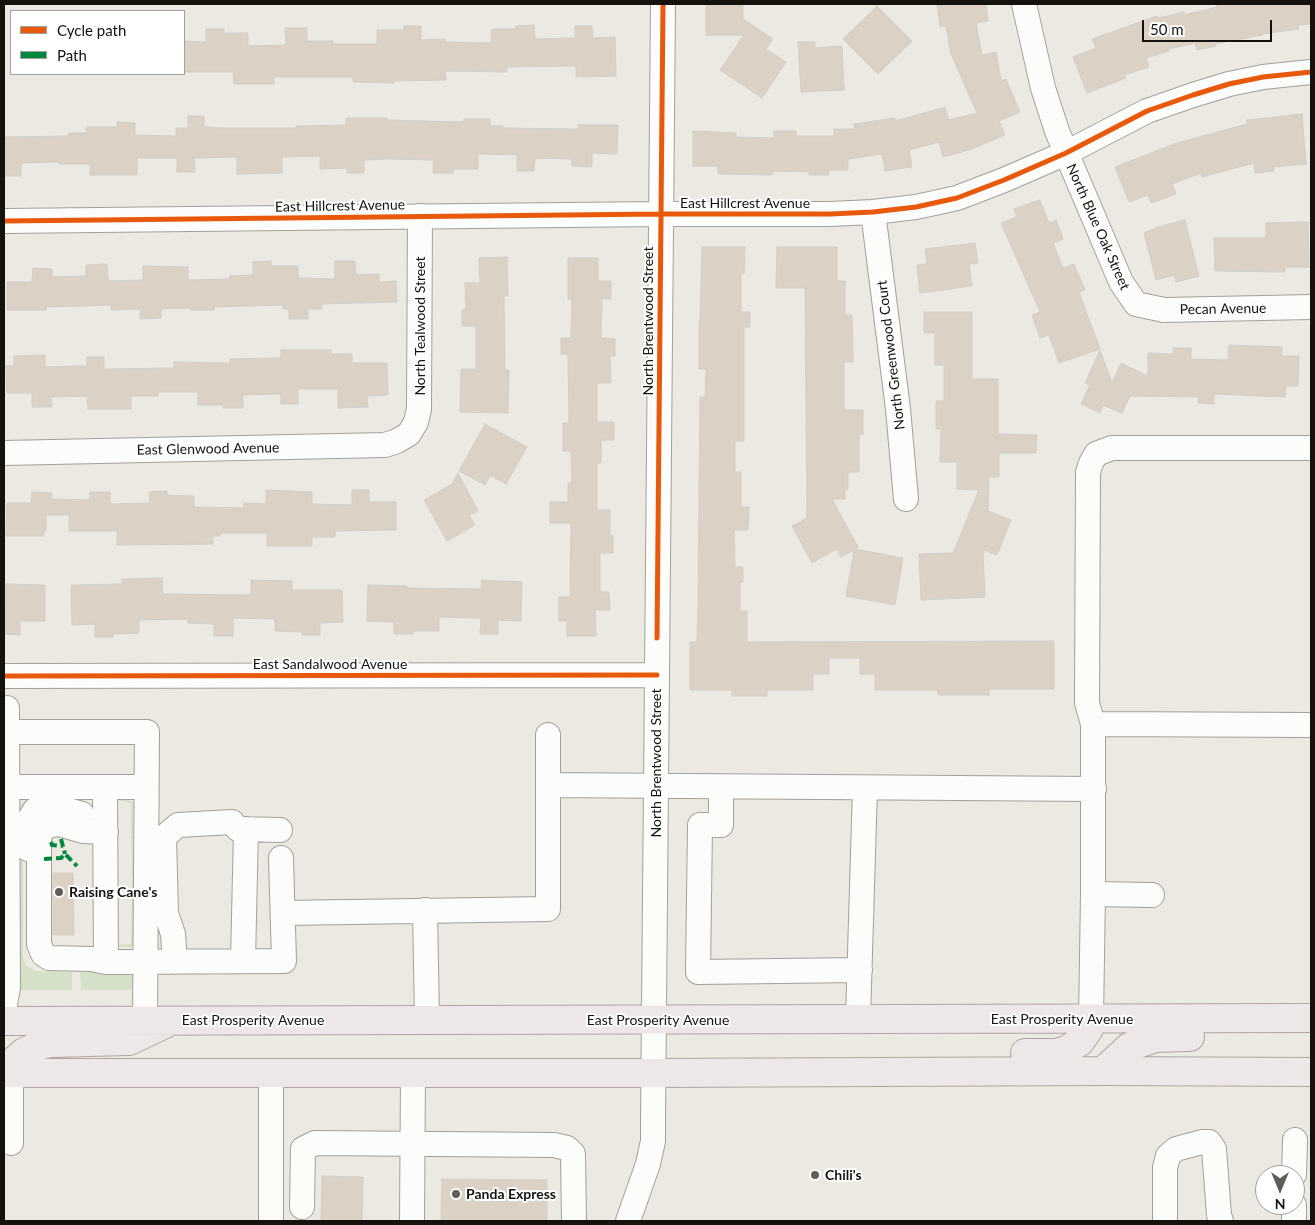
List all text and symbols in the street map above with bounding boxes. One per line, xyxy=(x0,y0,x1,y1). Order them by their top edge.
legend xyxy=(10,10,185,75)
scale bar xyxy=(1145,10,1275,42)
text: 50 m xyxy=(1150,20,1184,38)
text: Cycle path xyxy=(57,21,126,39)
text: Path xyxy=(57,46,87,64)
street label: North Blue Oak Street xyxy=(1063,161,1133,293)
street label: East Hillcrest Avenue xyxy=(680,195,810,211)
street label: East Hillcrest Avenue xyxy=(275,196,405,216)
street label: North Brentwood Street xyxy=(640,247,656,395)
street label: North Tealwood Street xyxy=(412,256,428,396)
street label: North Greenwood Court xyxy=(873,279,909,431)
street label: Pecan Avenue xyxy=(1179,300,1267,318)
street label: East Glenwood Avenue xyxy=(136,439,280,459)
street label: East Sandalwood Avenue xyxy=(253,656,407,672)
street label: North Brentwood Street xyxy=(648,689,664,837)
place label: Raising Cane's xyxy=(69,884,157,900)
marker: Raising Cane's xyxy=(53,886,65,898)
street label: East Prosperity Avenue xyxy=(991,1011,1133,1027)
street label: East Prosperity Avenue xyxy=(182,1012,324,1028)
street label: East Prosperity Avenue xyxy=(587,1012,729,1028)
north arrow xyxy=(1255,1165,1305,1215)
place label: Chili's xyxy=(825,1167,862,1183)
marker: Chili's xyxy=(809,1169,821,1181)
place label: Panda Express xyxy=(466,1186,556,1202)
marker: Panda Express xyxy=(450,1188,462,1200)
text: N xyxy=(1275,1196,1285,1213)

